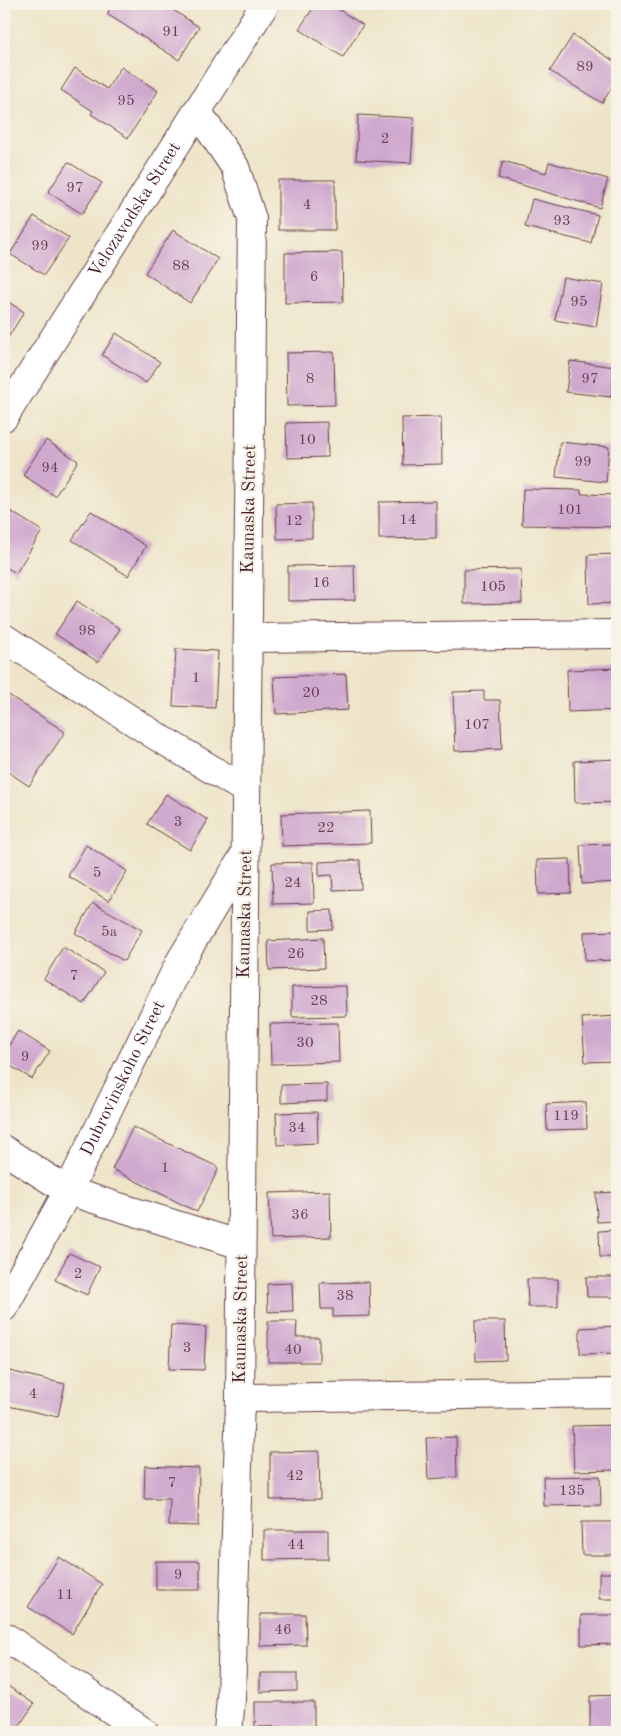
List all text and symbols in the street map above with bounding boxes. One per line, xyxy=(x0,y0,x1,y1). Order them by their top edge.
house number: 91 xyxy=(162,25,180,40)
house number: 89 xyxy=(576,60,594,75)
house number: 95 xyxy=(117,94,135,109)
house number: 2 xyxy=(381,132,389,147)
street label: Velozavodska Street xyxy=(85,139,184,281)
house number: 97 xyxy=(66,181,84,196)
house number: 4 xyxy=(303,198,311,213)
house number: 93 xyxy=(553,214,571,229)
house number: 99 xyxy=(31,239,49,254)
house number: 88 xyxy=(172,259,190,274)
house number: 6 xyxy=(310,270,318,285)
house number: 95 xyxy=(570,295,588,310)
house number: 8 xyxy=(306,372,314,387)
house number: 97 xyxy=(581,372,599,387)
house number: 10 xyxy=(298,433,316,448)
street label: Kaunaska Street xyxy=(239,444,259,574)
house number: 99 xyxy=(574,455,592,470)
house number: 94 xyxy=(41,461,59,476)
house number: 101 xyxy=(557,503,583,518)
house number: 14 xyxy=(399,513,417,528)
house number: 12 xyxy=(285,514,303,529)
house number: 16 xyxy=(312,576,330,591)
house number: 105 xyxy=(480,580,506,595)
house number: 98 xyxy=(78,624,96,639)
house number: 1 xyxy=(192,671,200,686)
house number: 20 xyxy=(302,686,320,701)
house number: 107 xyxy=(464,718,490,733)
house number: 3 xyxy=(174,815,182,830)
house number: 22 xyxy=(317,821,335,836)
street label: Kaunaska Street xyxy=(235,849,255,979)
house number: 5 xyxy=(93,866,101,881)
house number: 24 xyxy=(284,876,302,891)
house number: 5а xyxy=(101,925,118,940)
house number: 26 xyxy=(287,947,305,962)
house number: 7 xyxy=(70,969,78,984)
house number: 28 xyxy=(310,994,328,1009)
street label: Dubrovinskoho Street xyxy=(78,998,169,1159)
house number: 30 xyxy=(296,1036,314,1051)
house number: 9 xyxy=(21,1050,29,1065)
house number: 119 xyxy=(553,1109,579,1124)
house number: 34 xyxy=(288,1121,306,1136)
house number: 1 xyxy=(161,1161,169,1176)
house number: 36 xyxy=(291,1208,309,1223)
street label: Kaunaska Street xyxy=(231,1254,251,1384)
house number: 2 xyxy=(74,1267,82,1282)
house number: 38 xyxy=(336,1289,354,1304)
house number: 3 xyxy=(183,1341,191,1356)
house number: 40 xyxy=(284,1343,302,1358)
house number: 4 xyxy=(29,1387,37,1402)
house number: 42 xyxy=(286,1469,304,1484)
house number: 7 xyxy=(168,1476,176,1491)
house number: 135 xyxy=(559,1484,585,1499)
house number: 44 xyxy=(287,1538,305,1553)
house number: 9 xyxy=(174,1568,182,1583)
house number: 11 xyxy=(56,1588,74,1603)
house number: 46 xyxy=(274,1623,292,1638)

